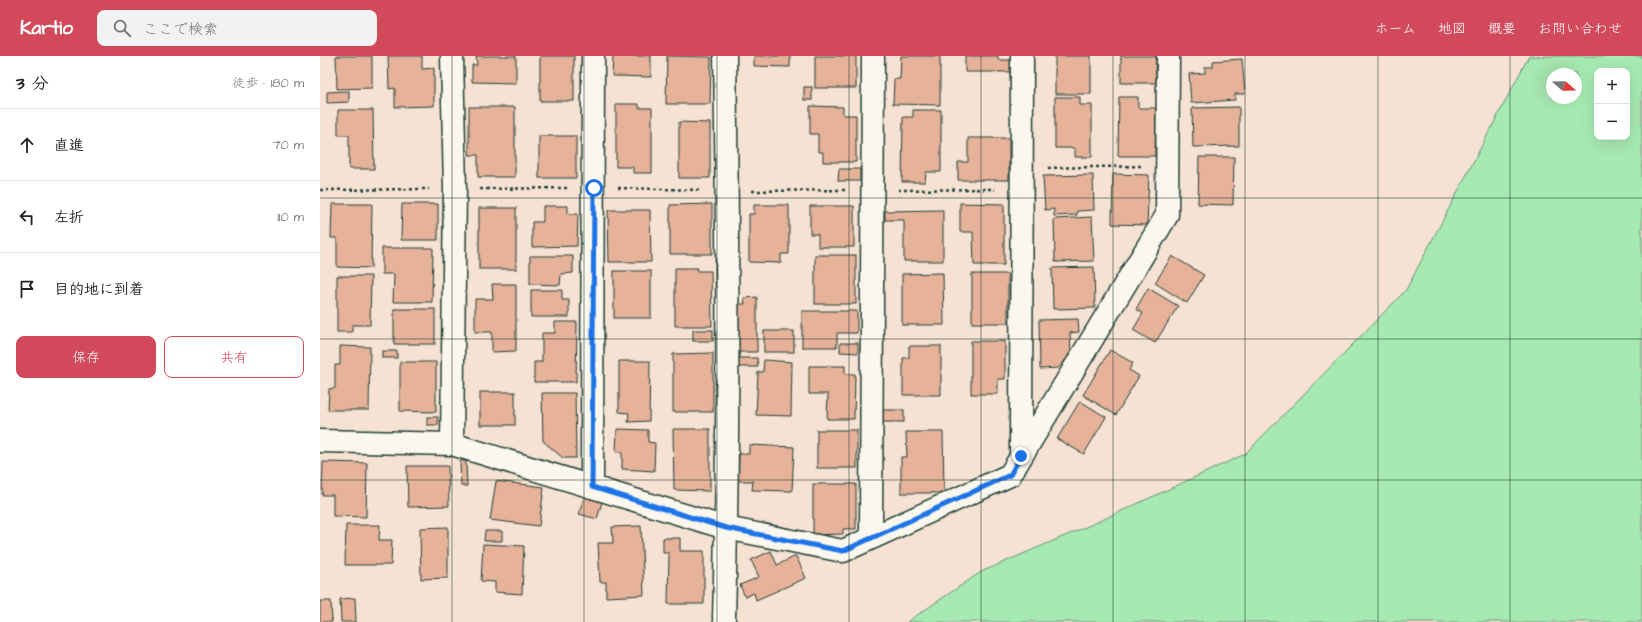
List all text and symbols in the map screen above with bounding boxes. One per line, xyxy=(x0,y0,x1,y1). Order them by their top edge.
search box xyxy=(97,10,377,46)
text: Kartio xyxy=(20,15,73,42)
icon: search xyxy=(111,17,133,39)
text: ここで検索 xyxy=(143,19,218,40)
text: ホーム xyxy=(1375,19,1416,39)
text: 地図 xyxy=(1438,19,1466,39)
text: 概要 xyxy=(1488,19,1516,39)
text: お問い合わせ xyxy=(1538,19,1622,39)
north arrow xyxy=(1546,68,1582,104)
map controls xyxy=(1594,68,1630,140)
button: + xyxy=(1594,68,1630,104)
text: 3 分 xyxy=(16,72,48,96)
text: 徒歩 · 180 m xyxy=(232,74,304,92)
button: − xyxy=(1594,104,1630,140)
icon: ahead xyxy=(16,134,38,156)
text: 直進 xyxy=(54,135,84,156)
text: 70 m xyxy=(272,136,304,154)
route start xyxy=(585,179,603,197)
icon: left xyxy=(16,206,38,228)
text: 左折 xyxy=(54,207,84,228)
text: 110 m xyxy=(277,208,304,226)
icon: arrive xyxy=(16,278,38,300)
text: 目的地に到着 xyxy=(54,279,144,300)
button: 保存 xyxy=(16,336,156,378)
button: 共有 xyxy=(164,336,304,378)
route end xyxy=(1012,447,1030,465)

